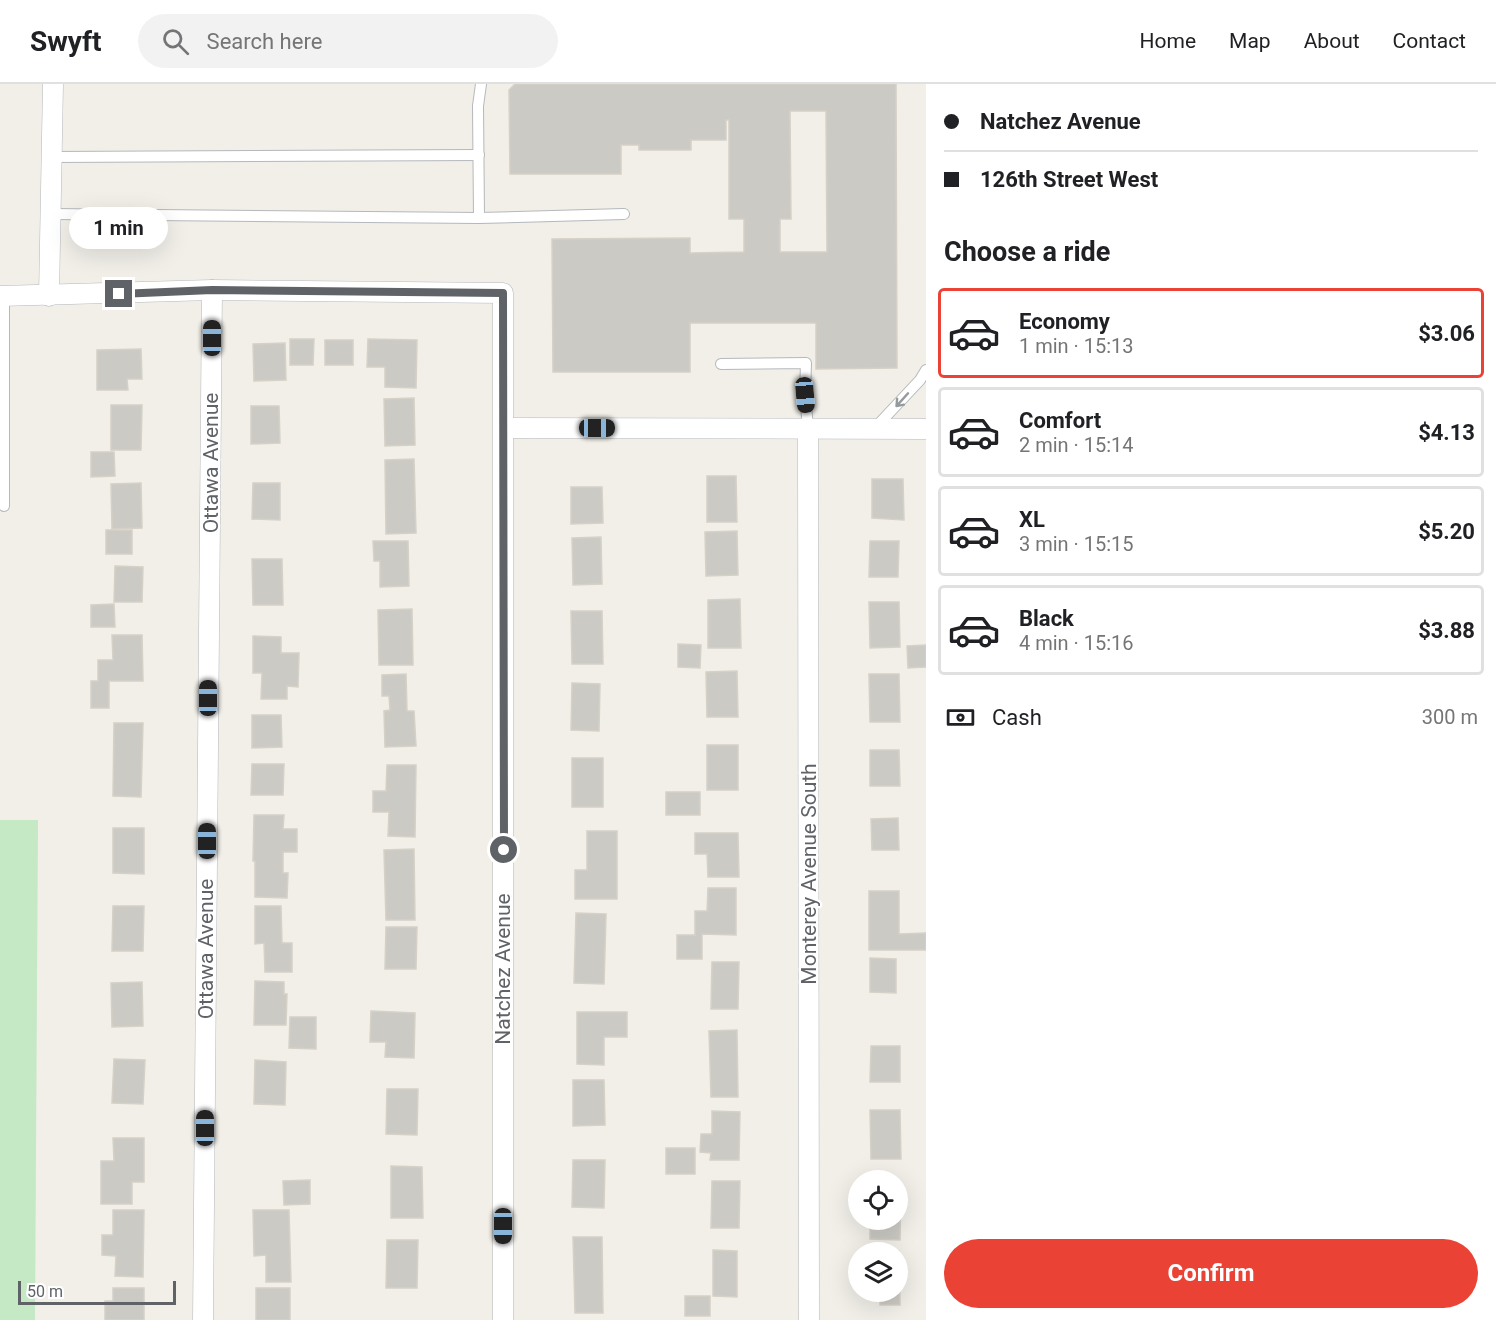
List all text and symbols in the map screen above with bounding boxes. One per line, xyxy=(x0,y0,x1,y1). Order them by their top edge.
search box xyxy=(138,14,558,68)
text: Swyft xyxy=(30,25,102,58)
icon: search xyxy=(159,25,192,58)
text: Search here xyxy=(207,29,322,54)
text: Home xyxy=(1140,29,1196,53)
text: Map xyxy=(1229,29,1271,53)
text: About xyxy=(1304,29,1360,53)
text: Contact xyxy=(1393,29,1466,53)
text: Natchez Avenue xyxy=(980,109,1141,134)
text: 126th Street West xyxy=(980,167,1158,192)
callout: 1 min xyxy=(70,207,168,249)
text: 1 min xyxy=(93,216,144,240)
text: Choose a ride xyxy=(944,236,1110,268)
route end xyxy=(105,280,132,307)
icon: car xyxy=(947,306,1001,360)
text: Economy xyxy=(1019,309,1110,334)
car xyxy=(203,320,221,356)
text: $3.06 xyxy=(1418,321,1475,346)
text: 1 min · 15:13 xyxy=(1019,334,1134,358)
car xyxy=(794,376,816,414)
one-way arrow xyxy=(895,392,909,407)
street label: Ottawa Avenue xyxy=(199,393,223,533)
icon: car xyxy=(947,405,1001,459)
text: Comfort xyxy=(1019,408,1101,433)
car xyxy=(579,419,615,437)
text: $4.13 xyxy=(1418,420,1475,445)
text: 2 min · 15:14 xyxy=(1019,433,1134,457)
icon: car xyxy=(947,504,1001,558)
text: XL xyxy=(1019,507,1045,532)
text: $5.20 xyxy=(1418,519,1475,544)
text: 3 min · 15:15 xyxy=(1019,532,1134,556)
icon: car xyxy=(947,603,1001,657)
text: Black xyxy=(1019,606,1074,631)
text: $3.88 xyxy=(1418,618,1475,643)
text: 4 min · 15:16 xyxy=(1019,631,1134,655)
car xyxy=(199,680,217,716)
icon: cash xyxy=(944,701,977,734)
text: Cash xyxy=(992,705,1042,730)
text: 300 m xyxy=(1422,705,1478,729)
street label: Monterey Avenue South xyxy=(797,763,821,985)
car xyxy=(198,823,216,859)
route start xyxy=(490,836,517,863)
street label: Ottawa Avenue xyxy=(194,879,218,1019)
street label: Natchez Avenue xyxy=(491,893,515,1045)
car xyxy=(196,1110,214,1146)
map controls xyxy=(848,1170,908,1302)
button: locate xyxy=(848,1170,908,1230)
car xyxy=(494,1208,512,1244)
button: Confirm xyxy=(944,1239,1478,1308)
button: layers xyxy=(848,1242,908,1302)
scale bar xyxy=(18,1278,176,1306)
text: 50 m xyxy=(27,1282,63,1301)

